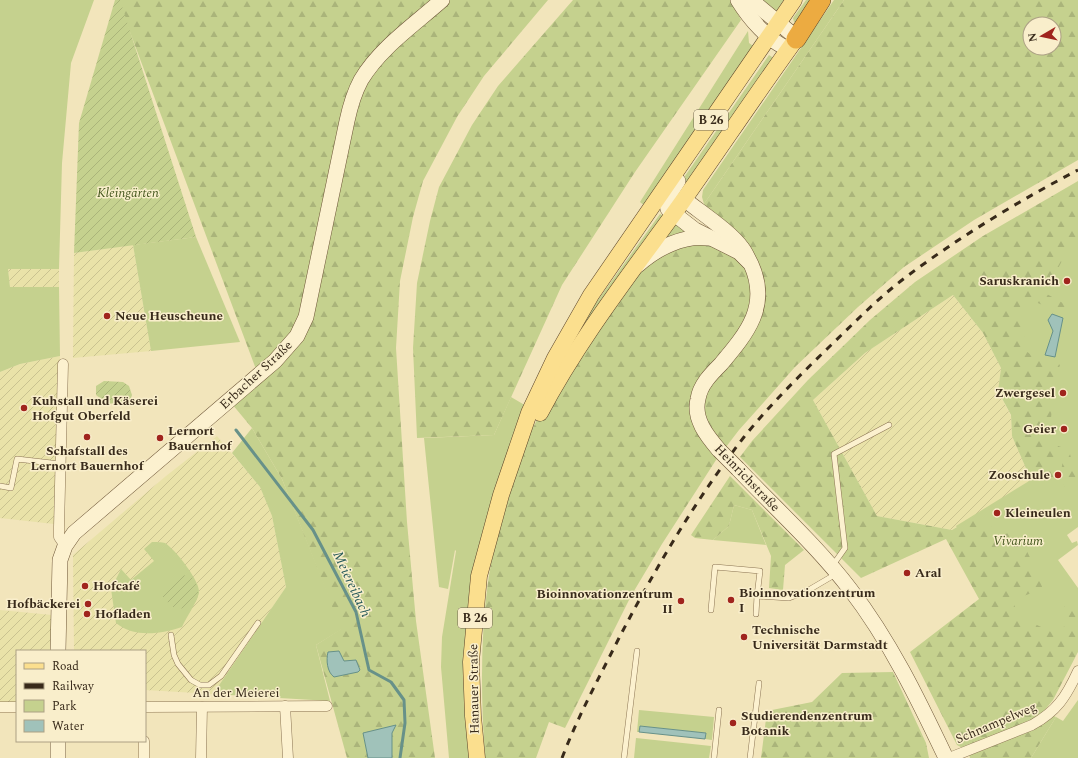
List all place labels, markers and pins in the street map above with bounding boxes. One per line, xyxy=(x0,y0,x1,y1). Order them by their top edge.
place label: Saruskranich xyxy=(979,271,1059,291)
marker: Saruskranich xyxy=(1062,276,1072,286)
place label: Neue Heuscheune xyxy=(115,306,223,326)
marker: Neue Heuscheune xyxy=(102,311,112,321)
place label: Zwergesel xyxy=(995,383,1055,403)
marker: Zwergesel xyxy=(1058,388,1068,398)
place label: Kuhstall und Käserei Hofgut Oberfeld xyxy=(32,391,158,426)
marker: Kuhstall und Käserei Hofgut Oberfeld xyxy=(19,403,29,413)
place label: Geier xyxy=(1023,419,1056,439)
place label: Lernort Bauernhof xyxy=(168,421,233,456)
marker: Geier xyxy=(1059,424,1069,434)
marker: Schafstall des Lernort Bauernhof xyxy=(82,432,92,442)
marker: Lernort Bauernhof xyxy=(155,433,165,443)
place label: Schafstall des Lernort Bauernhof xyxy=(31,441,145,476)
place label: Zooschule xyxy=(988,465,1050,485)
marker: Zooschule xyxy=(1053,470,1063,480)
place label: Kleineulen xyxy=(1005,503,1071,523)
marker: Kleineulen xyxy=(992,508,1002,518)
place label: Aral xyxy=(915,563,942,583)
marker: Aral xyxy=(902,568,912,578)
place label: Hofcafé xyxy=(93,576,140,596)
marker: Hofcafé xyxy=(80,581,90,591)
place label: Bioinnovationzentrum I xyxy=(739,583,876,618)
place label: Bioinnovationzentrum II xyxy=(537,584,673,619)
place label: Hofbäckerei xyxy=(6,594,80,614)
marker: Bioinnovationzentrum I xyxy=(726,595,736,605)
marker: Bioinnovationzentrum II xyxy=(676,596,686,606)
marker: Hofbäckerei xyxy=(83,599,93,609)
place label: Hofladen xyxy=(95,604,151,624)
marker: Hofladen xyxy=(82,609,92,619)
place label: Technische Universität Darmstadt xyxy=(752,620,888,655)
marker: Technische Universität Darmstadt xyxy=(739,632,749,642)
place label: Studierendenzentrum Botanik xyxy=(741,706,873,741)
marker: Studierendenzentrum Botanik xyxy=(728,718,738,728)

